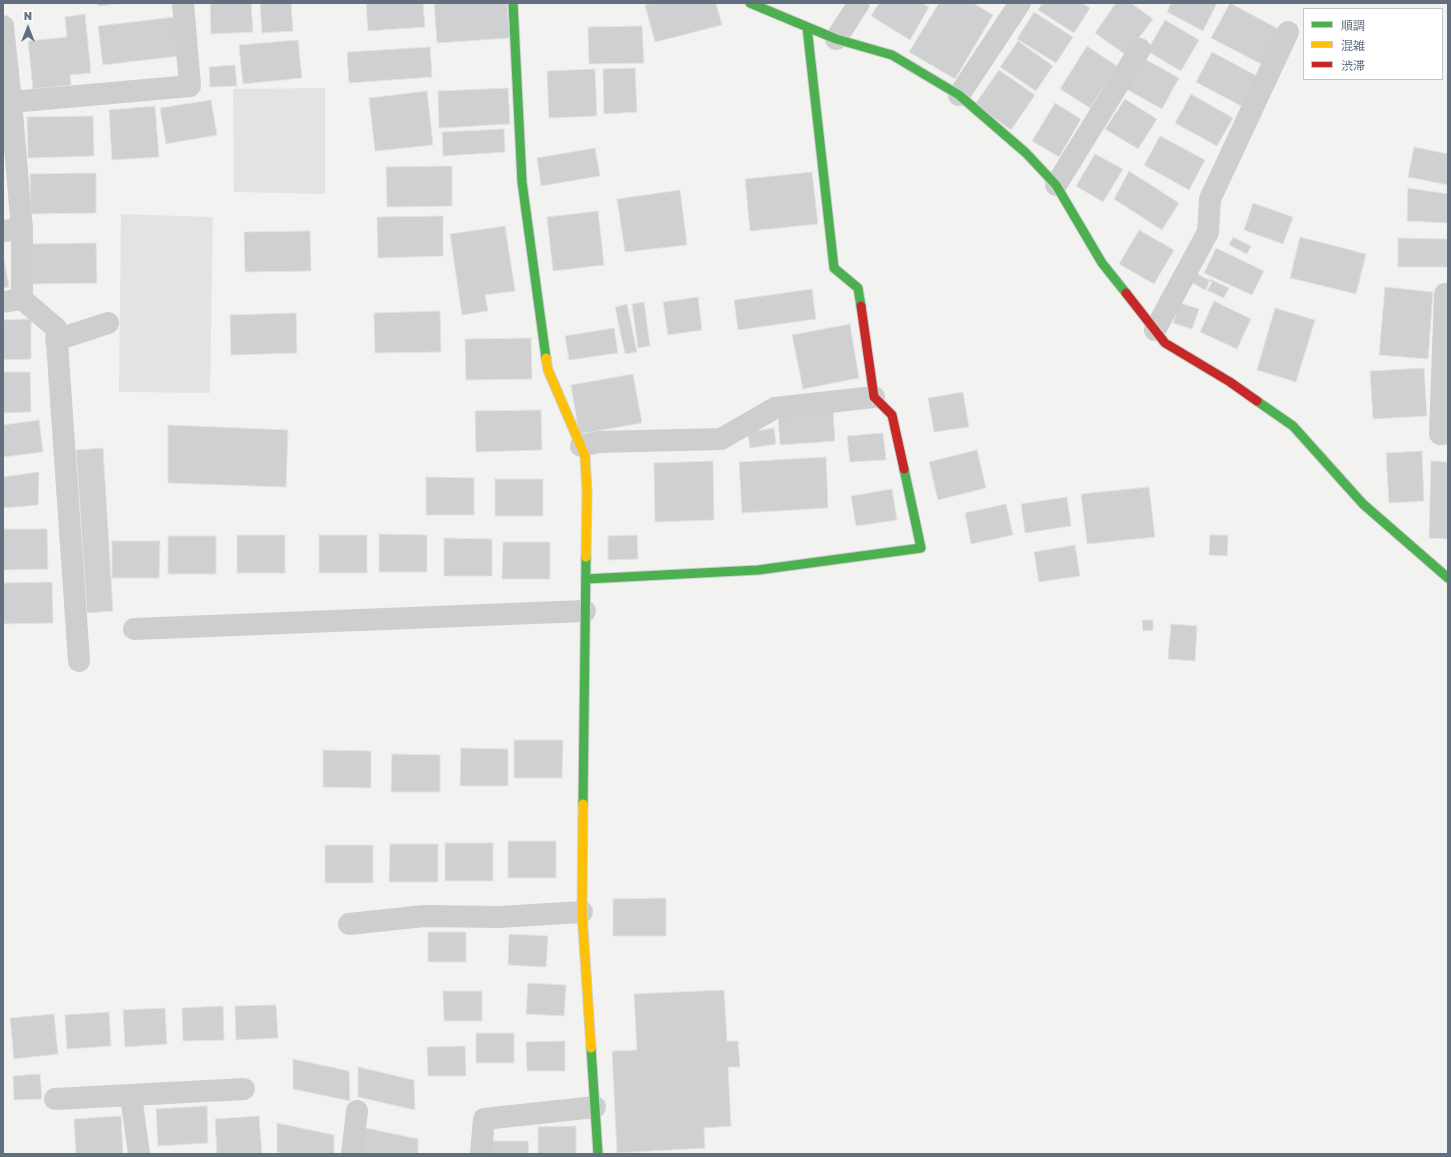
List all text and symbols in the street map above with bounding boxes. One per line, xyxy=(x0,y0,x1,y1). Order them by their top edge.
north arrow xyxy=(8,8,48,48)
legend xyxy=(1303,8,1443,80)
text: N xyxy=(24,9,32,22)
text: 順調 xyxy=(1341,18,1365,33)
text: 混雑 xyxy=(1341,38,1365,53)
text: 渋滞 xyxy=(1341,58,1365,73)

